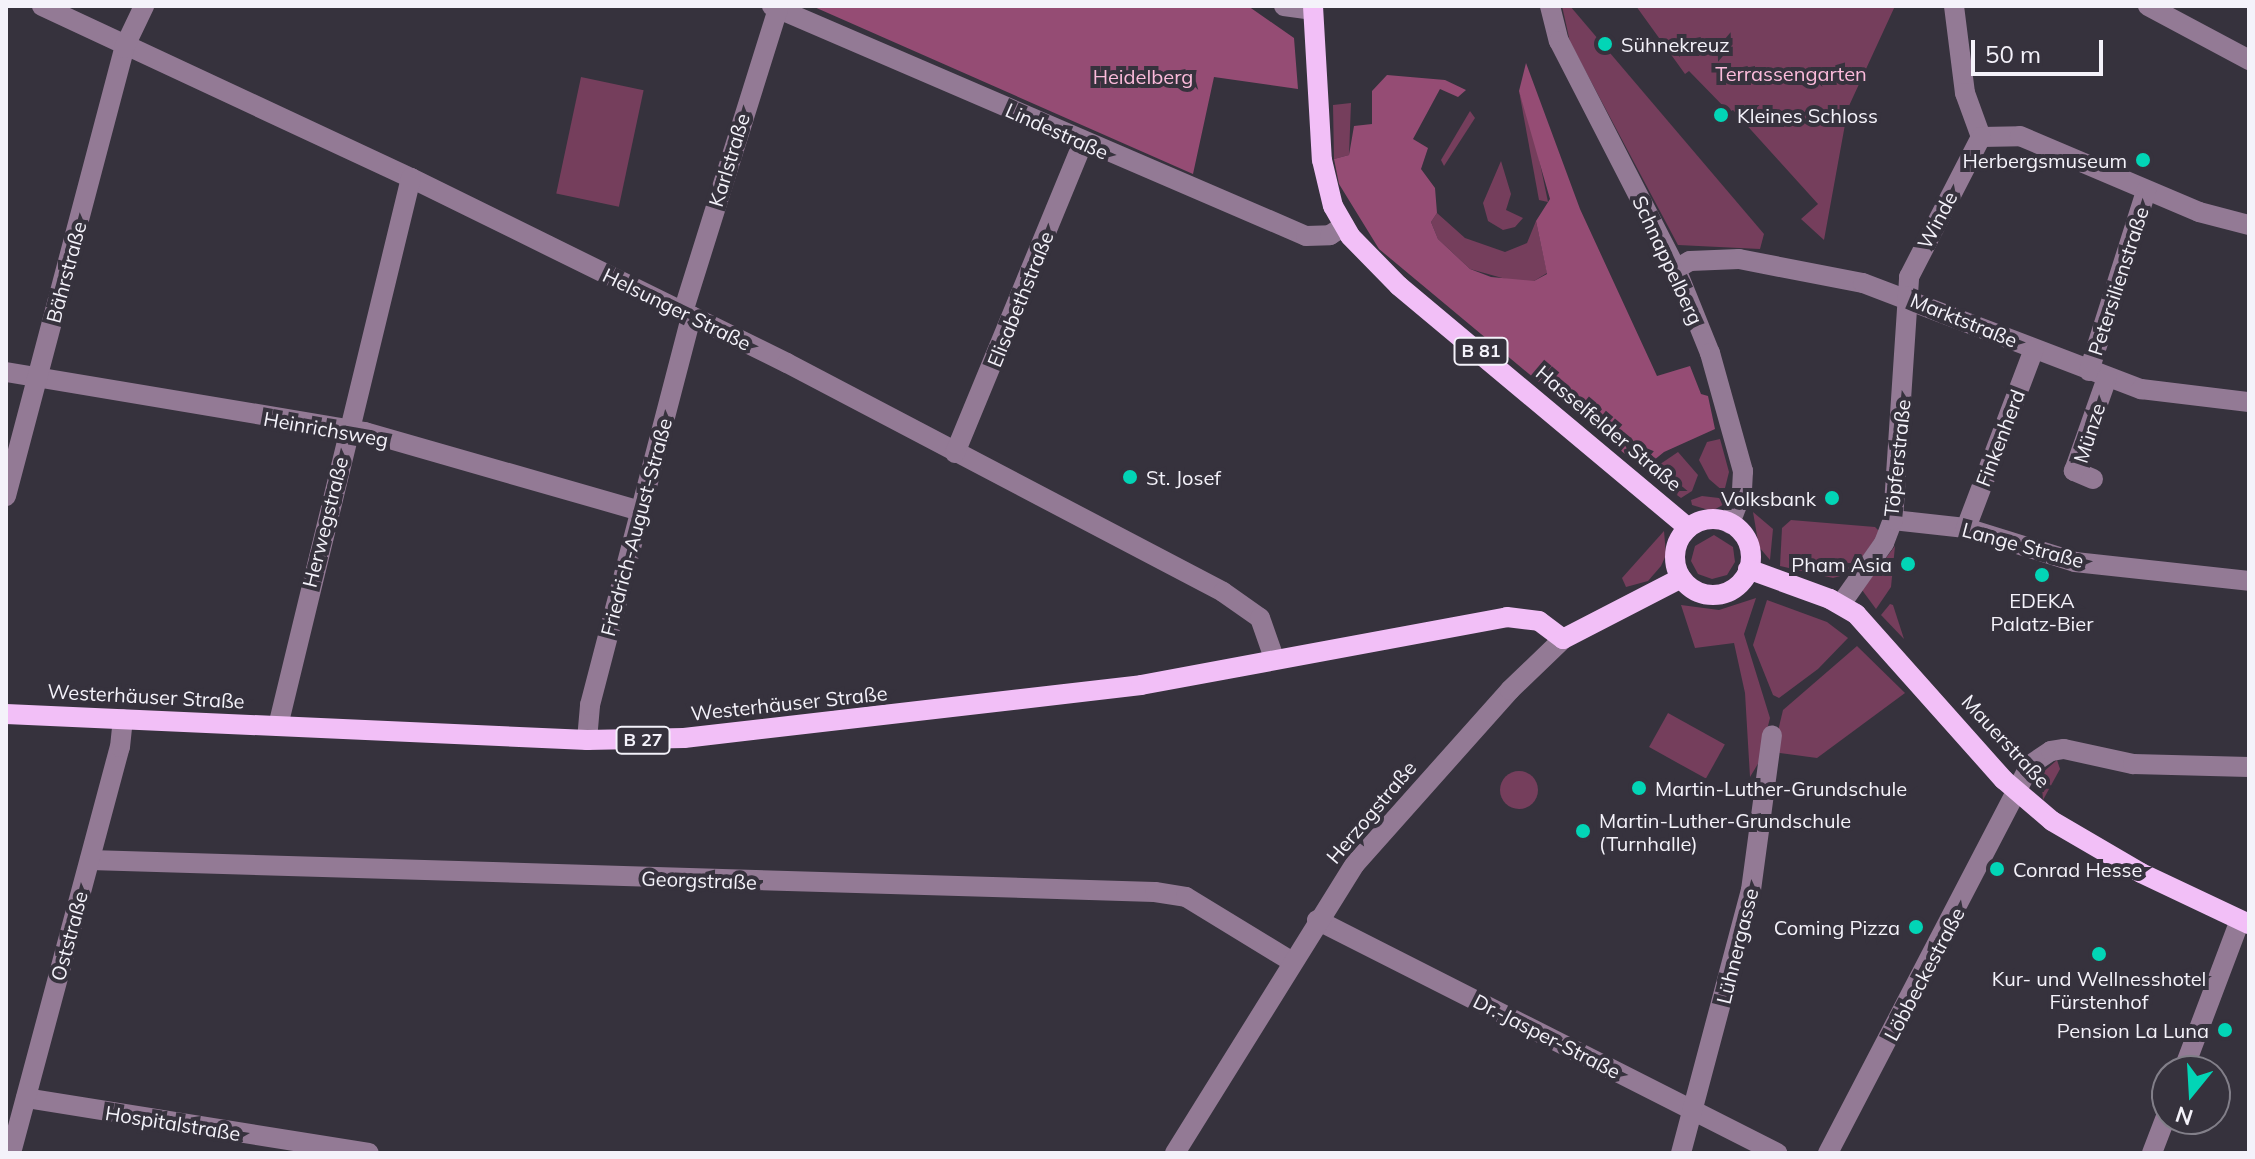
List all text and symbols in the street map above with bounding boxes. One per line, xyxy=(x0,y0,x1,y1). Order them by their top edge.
scale bar xyxy=(1975,24,2107,74)
place label: Sühnekreuz xyxy=(1621,32,1730,56)
marker: Sühnekreuz xyxy=(1596,35,1614,53)
text: 50 m xyxy=(1985,39,2041,69)
park label: Terrassengarten xyxy=(1715,61,1867,85)
park label: Heidelberg xyxy=(1093,64,1193,88)
street label: Lindestraße xyxy=(1002,98,1112,164)
place label: Kleines Schloss xyxy=(1737,103,1878,127)
marker: Kleines Schloss xyxy=(1712,106,1730,124)
street label: Karlstraße xyxy=(703,110,755,210)
place label: Herbergsmuseum xyxy=(1963,148,2127,172)
marker: Herbergsmuseum xyxy=(2134,151,2152,169)
street label: Winde xyxy=(1912,187,1962,253)
street label: Schnappelberg xyxy=(1628,192,1708,328)
street label: Petersilienstraße xyxy=(2083,204,2153,358)
street label: Bährstraße xyxy=(41,219,91,325)
street label: Elisabethstraße xyxy=(982,228,1058,370)
street label: Helsunger Straße xyxy=(599,263,755,355)
street label: Marktstraße xyxy=(1907,288,2021,352)
road number: B 81 xyxy=(1453,337,1509,365)
street label: Hasselfelder Straße xyxy=(1531,360,1687,496)
street label: Finkenherd xyxy=(1971,386,2029,490)
street label: Töpferstraße xyxy=(1879,398,1915,518)
street label: Münze xyxy=(2068,400,2110,466)
street label: Heinrichsweg xyxy=(262,406,390,452)
street label: Friedrich-August-Straße xyxy=(595,415,677,639)
street label: Herwegstraße xyxy=(297,454,353,590)
place label: St. Josef xyxy=(1146,465,1221,489)
marker: St. Josef xyxy=(1121,468,1139,486)
place label: Volksbank xyxy=(1721,486,1816,510)
marker: Volksbank xyxy=(1823,489,1841,507)
street label: Lange Straße xyxy=(1960,517,2086,573)
place label: Pham Asia xyxy=(1791,552,1892,576)
marker: Pham Asia xyxy=(1899,555,1917,573)
marker: EDEKA Palatz-Bier xyxy=(2033,566,2051,584)
place label: EDEKA Palatz-Bier xyxy=(1991,588,2093,635)
street label: Westerhäuser Straße xyxy=(47,679,245,713)
street label: Westerhäuser Straße xyxy=(690,681,888,725)
street label: Mauerstraße xyxy=(1957,690,2055,792)
road number: B 27 xyxy=(615,726,671,754)
street label: Herzogstraße xyxy=(1321,756,1421,868)
place label: Martin-Luther-Grundschule xyxy=(1655,776,1907,800)
marker: Martin-Luther-Grundschule xyxy=(1630,779,1648,797)
place label: Martin-Luther-Grundschule (Turnhalle) xyxy=(1599,808,1851,855)
marker: Martin-Luther-Grundschule (Turnhalle) xyxy=(1574,822,1592,840)
place label: Conrad Hesse xyxy=(2013,857,2142,881)
marker: Conrad Hesse xyxy=(1988,860,2006,878)
street label: Georgstraße xyxy=(641,866,757,894)
street label: Lühnergasse xyxy=(1711,886,1763,1006)
street label: Oststraße xyxy=(46,889,92,983)
street label: Löbbeckestraße xyxy=(1879,903,1969,1045)
place label: Coming Pizza xyxy=(1774,915,1900,939)
marker: Coming Pizza xyxy=(1907,918,1925,936)
marker: Kur- und Wellnesshotel Fürstenhof xyxy=(2090,945,2108,963)
place label: Kur- und Wellnesshotel Fürstenhof xyxy=(1992,966,2206,1013)
street label: Dr.-Jasper-Straße xyxy=(1469,989,1625,1083)
place label: Pension La Luna xyxy=(2057,1018,2209,1042)
marker: Pension La Luna xyxy=(2216,1021,2234,1039)
north arrow xyxy=(2151,1055,2231,1135)
street label: Hospitalstraße xyxy=(104,1100,242,1146)
text: N xyxy=(2172,1100,2196,1132)

